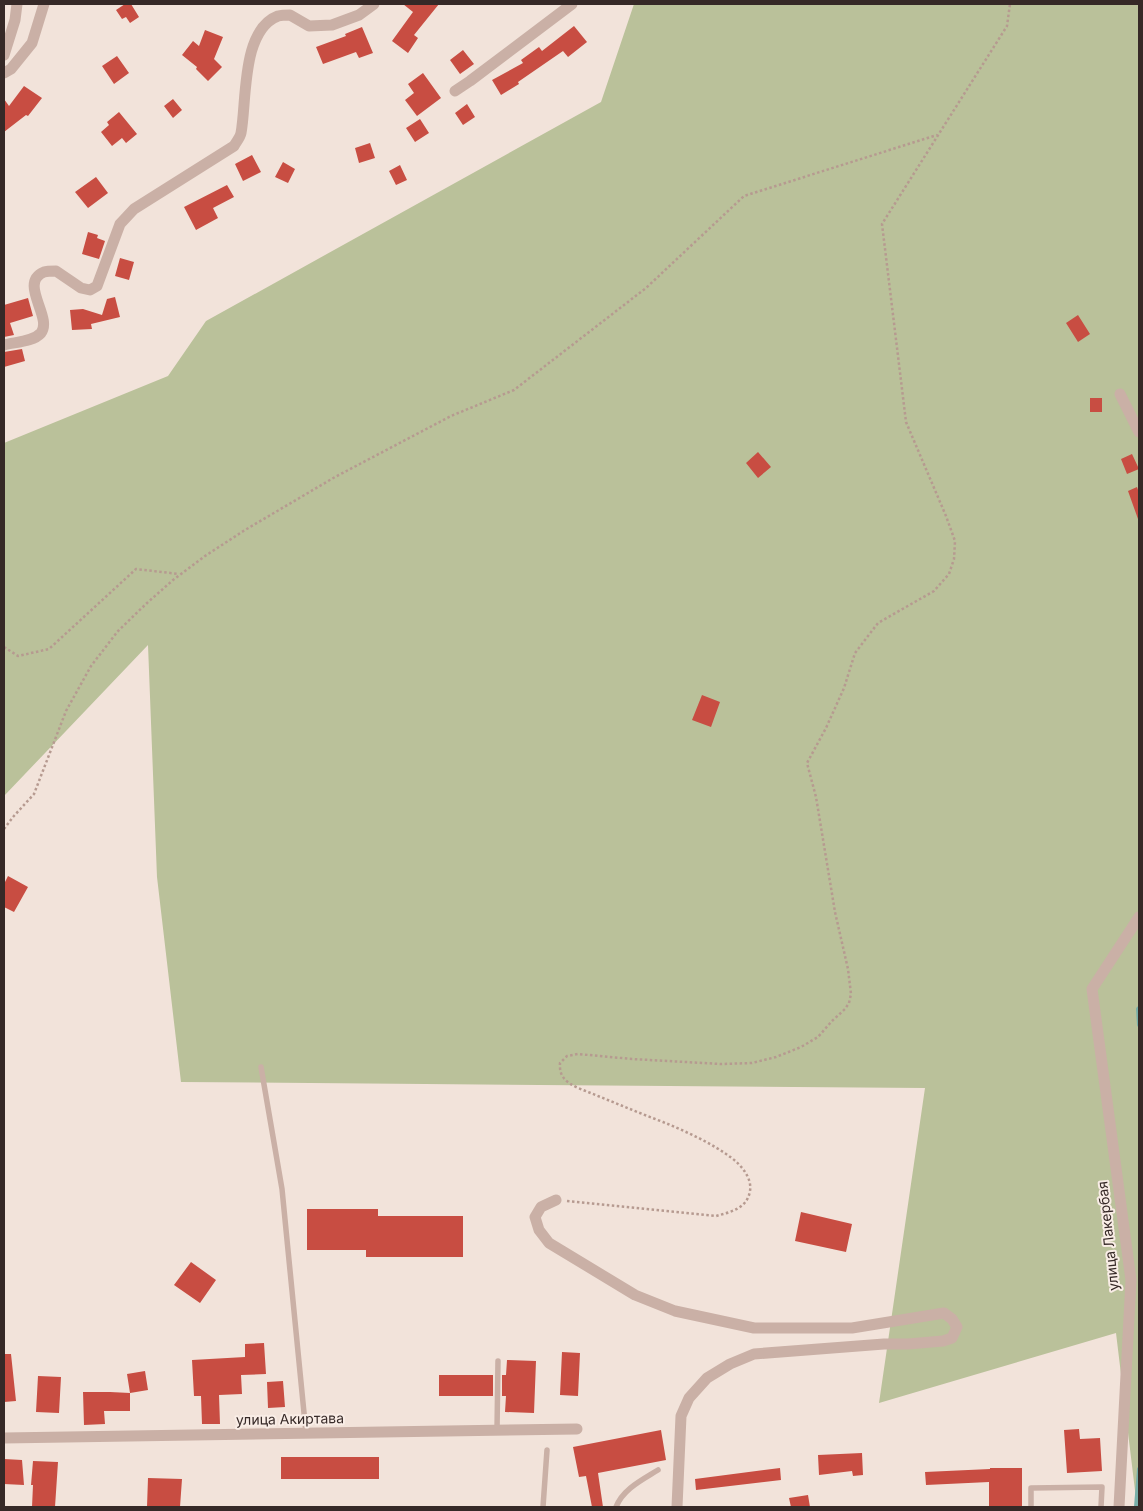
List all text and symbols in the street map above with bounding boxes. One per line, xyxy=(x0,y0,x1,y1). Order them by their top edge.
street label: улица Лакербая xyxy=(1093,1180,1122,1292)
street label: улица Акиртава xyxy=(236,1409,344,1428)

